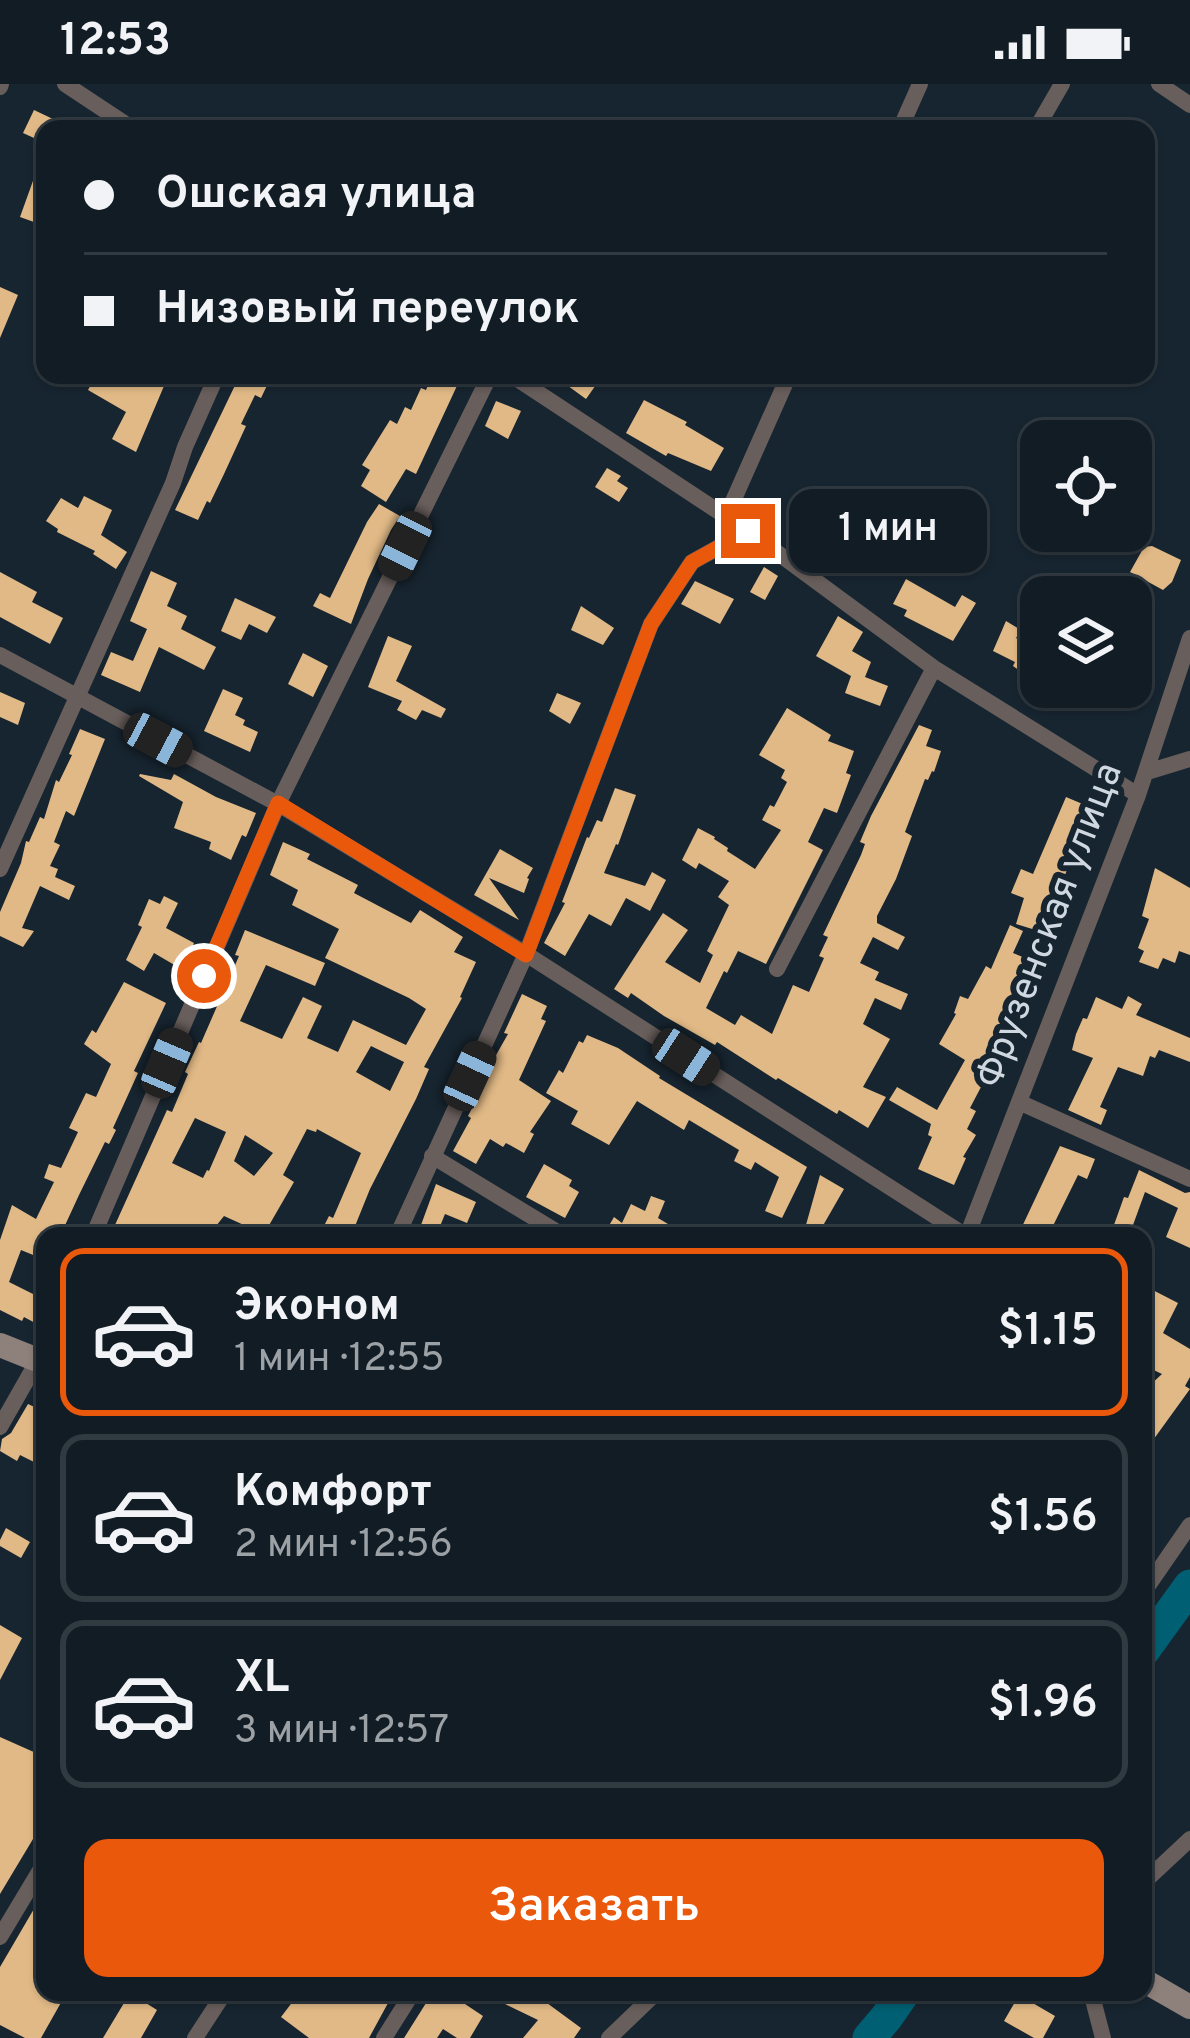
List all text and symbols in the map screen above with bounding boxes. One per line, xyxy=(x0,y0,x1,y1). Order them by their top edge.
text: 12:53 xyxy=(60,14,171,71)
text: Ошская улица xyxy=(156,167,476,224)
text: Низовый переулок xyxy=(156,282,580,339)
map controls xyxy=(1020,420,1152,708)
button: locate xyxy=(1020,420,1152,552)
callout: 1 мин xyxy=(790,489,988,573)
route end xyxy=(721,504,775,558)
car xyxy=(373,506,437,586)
text: 1 мин xyxy=(838,506,938,555)
button: layers xyxy=(1020,576,1152,708)
car xyxy=(118,707,198,773)
street label: Фрузенская улица xyxy=(966,756,1136,1096)
route start xyxy=(177,949,231,1003)
car xyxy=(646,1022,726,1092)
car xyxy=(136,1023,198,1103)
car xyxy=(438,1036,502,1116)
icon: car xyxy=(90,1278,198,1386)
text: Эконом xyxy=(234,1279,400,1336)
text: $1.15 xyxy=(998,1304,1098,1361)
text: 1 мин · 12:55 xyxy=(234,1336,444,1385)
icon: car xyxy=(90,1464,198,1572)
text: Комфорт xyxy=(234,1465,432,1522)
text: $1.56 xyxy=(988,1490,1098,1547)
text: 2 мин · 12:56 xyxy=(234,1522,453,1571)
icon: car xyxy=(90,1650,198,1758)
text: XL xyxy=(234,1651,289,1708)
text: $1.96 xyxy=(988,1676,1098,1733)
text: 3 мин · 12:57 xyxy=(234,1708,449,1757)
button: Заказать xyxy=(84,1839,1104,1977)

